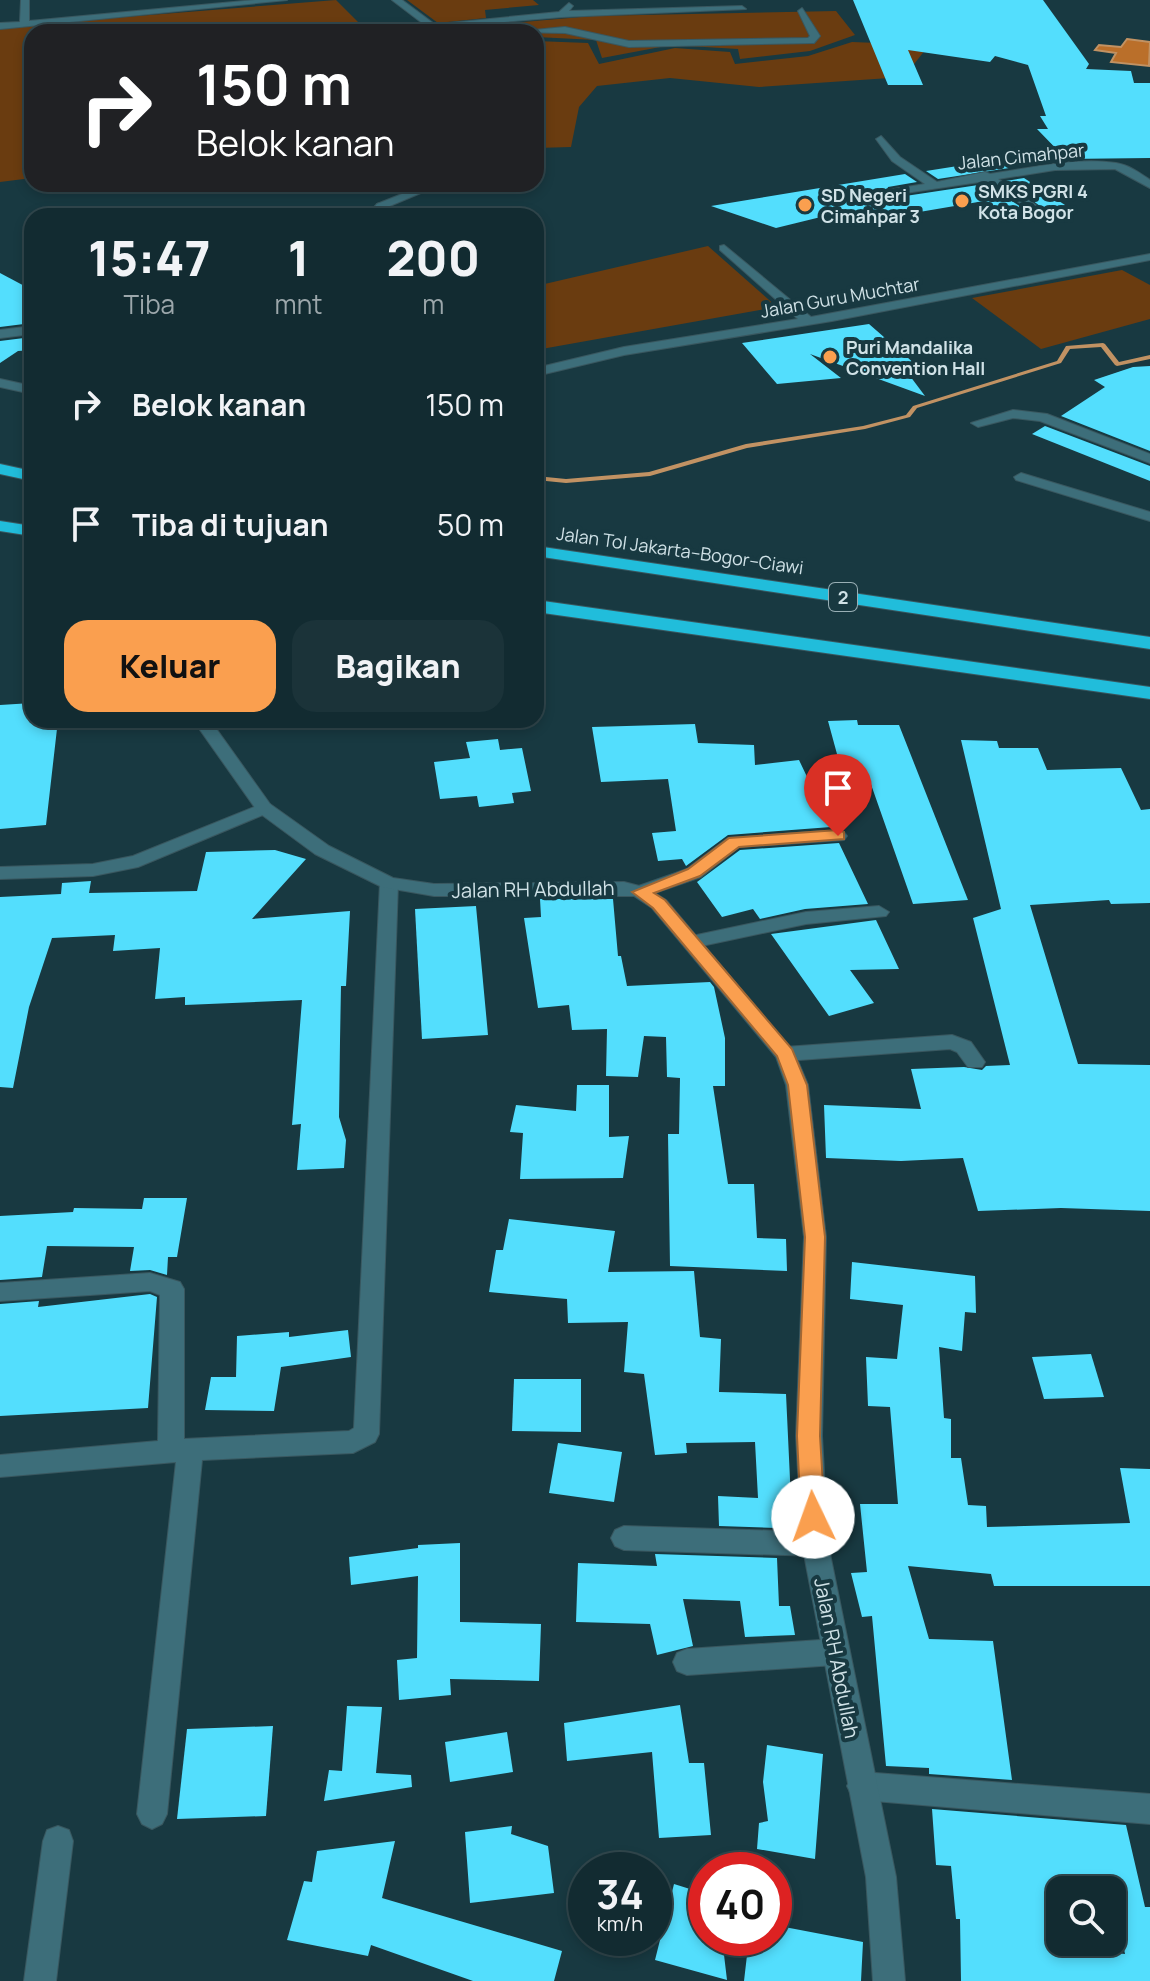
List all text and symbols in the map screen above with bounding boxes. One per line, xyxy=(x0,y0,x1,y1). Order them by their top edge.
text: 150 m xyxy=(196,45,352,122)
icon: right xyxy=(64,56,168,160)
text: Belok kanan xyxy=(196,118,395,167)
street label: Jalan Cimahpar xyxy=(957,137,1086,175)
place label: SMKS PGRI 4 Kota Bogor xyxy=(978,179,1088,224)
place label: SD Negeri Cimahpar 3 xyxy=(821,183,920,228)
marker: SMKS PGRI 4 Kota Bogor xyxy=(953,192,971,210)
marker: SD Negeri Cimahpar 3 xyxy=(796,196,814,214)
text: 15:47 xyxy=(88,225,211,290)
text: 1 xyxy=(288,225,309,290)
text: 200 xyxy=(386,225,480,290)
street label: Jalan Guru Muchtar xyxy=(759,271,922,323)
text: Tiba xyxy=(124,286,175,322)
text: mnt xyxy=(275,286,323,322)
text: m xyxy=(422,286,444,322)
place label: Puri Mandalika Convention Hall xyxy=(846,335,985,380)
marker: Puri Mandalika Convention Hall xyxy=(821,348,839,366)
icon: right xyxy=(64,382,108,426)
text: Belok kanan xyxy=(132,384,306,425)
text: 150 m xyxy=(425,384,504,425)
icon: arrive xyxy=(64,502,108,546)
text: Tiba di tujuan xyxy=(132,504,329,545)
text: 50 m xyxy=(437,504,504,545)
street label: Jalan Tol Jakarta–Bogor–Ciawi xyxy=(555,521,805,579)
road number: 2 xyxy=(829,583,857,611)
button: Keluar xyxy=(64,620,276,712)
button: Bagikan xyxy=(292,620,504,712)
pin xyxy=(804,754,872,836)
icon: arrive xyxy=(816,766,860,810)
street label: Jalan RH Abdullah xyxy=(451,874,615,904)
position arrow xyxy=(771,1475,855,1559)
street label: Jalan RH Abdullah xyxy=(808,1575,866,1741)
speed limit sign: 40 xyxy=(688,1852,792,1956)
text: 34 xyxy=(596,1866,644,1921)
map controls xyxy=(1046,1876,1126,1956)
button: search xyxy=(1046,1876,1126,1956)
text: km/h xyxy=(597,1910,643,1937)

